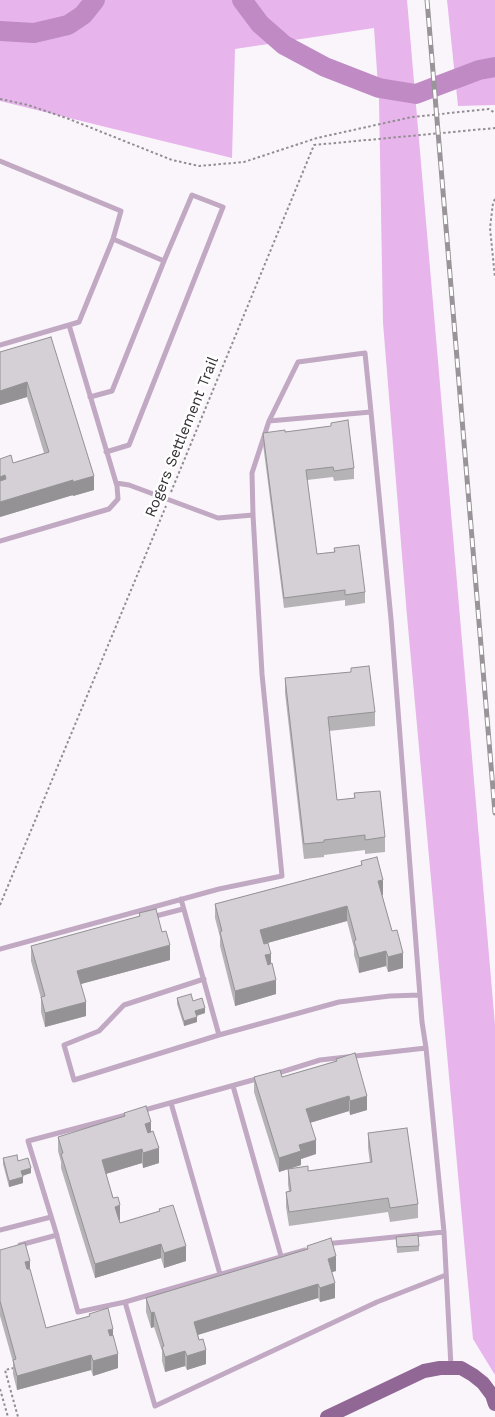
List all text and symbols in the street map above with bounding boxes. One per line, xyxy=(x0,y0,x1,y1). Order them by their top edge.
street label: Rogers Settlement Trail xyxy=(142,354,222,520)

